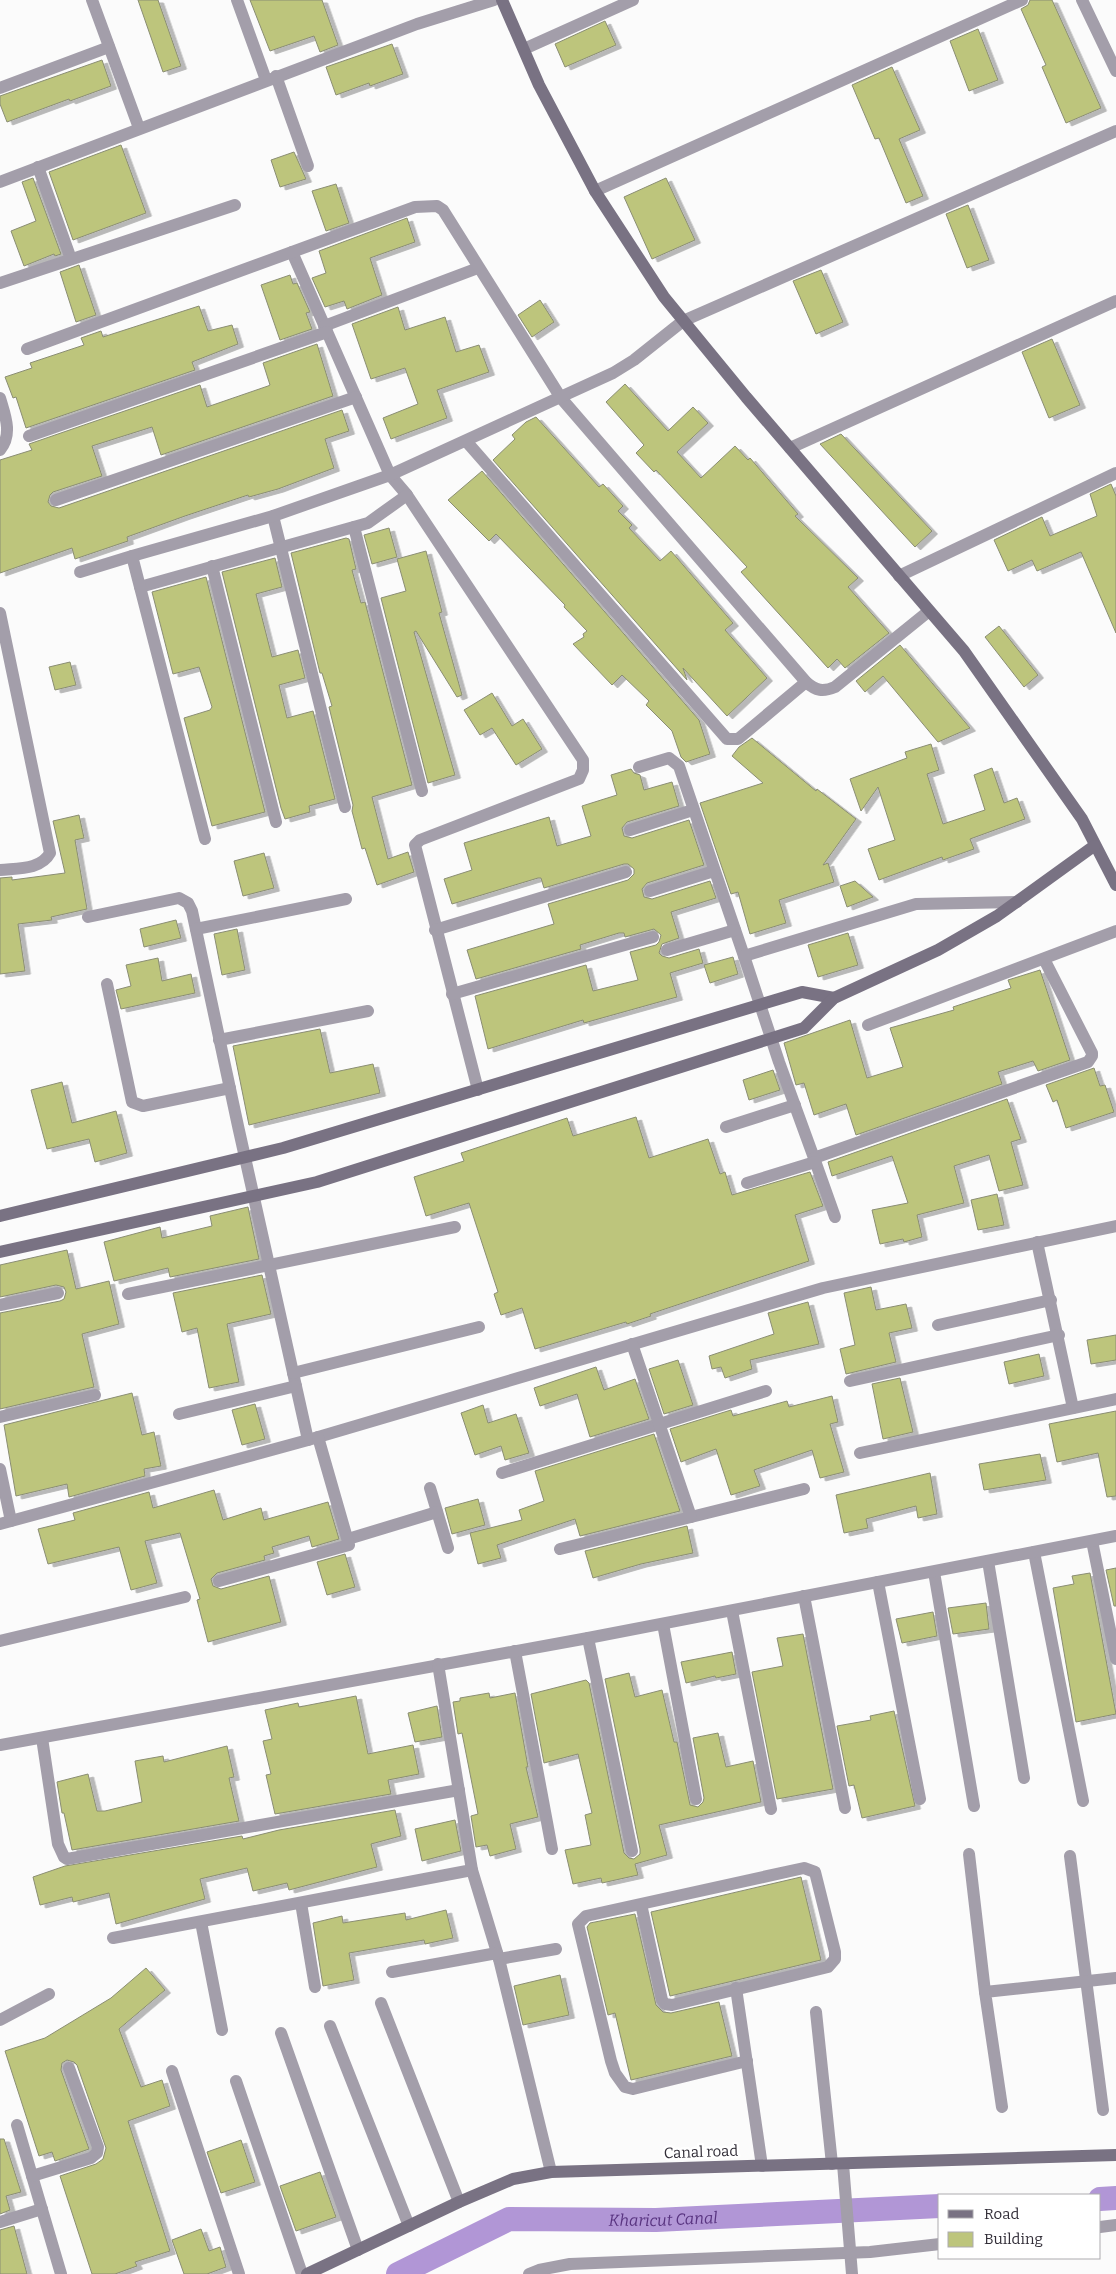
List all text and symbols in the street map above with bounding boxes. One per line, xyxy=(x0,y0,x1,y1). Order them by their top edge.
street label: Canal road xyxy=(663,2142,739,2162)
legend xyxy=(938,2194,1101,2259)
text: Road xyxy=(984,2205,1019,2223)
water label: Kharicut Canal xyxy=(609,2207,718,2230)
text: Building xyxy=(984,2230,1043,2248)

